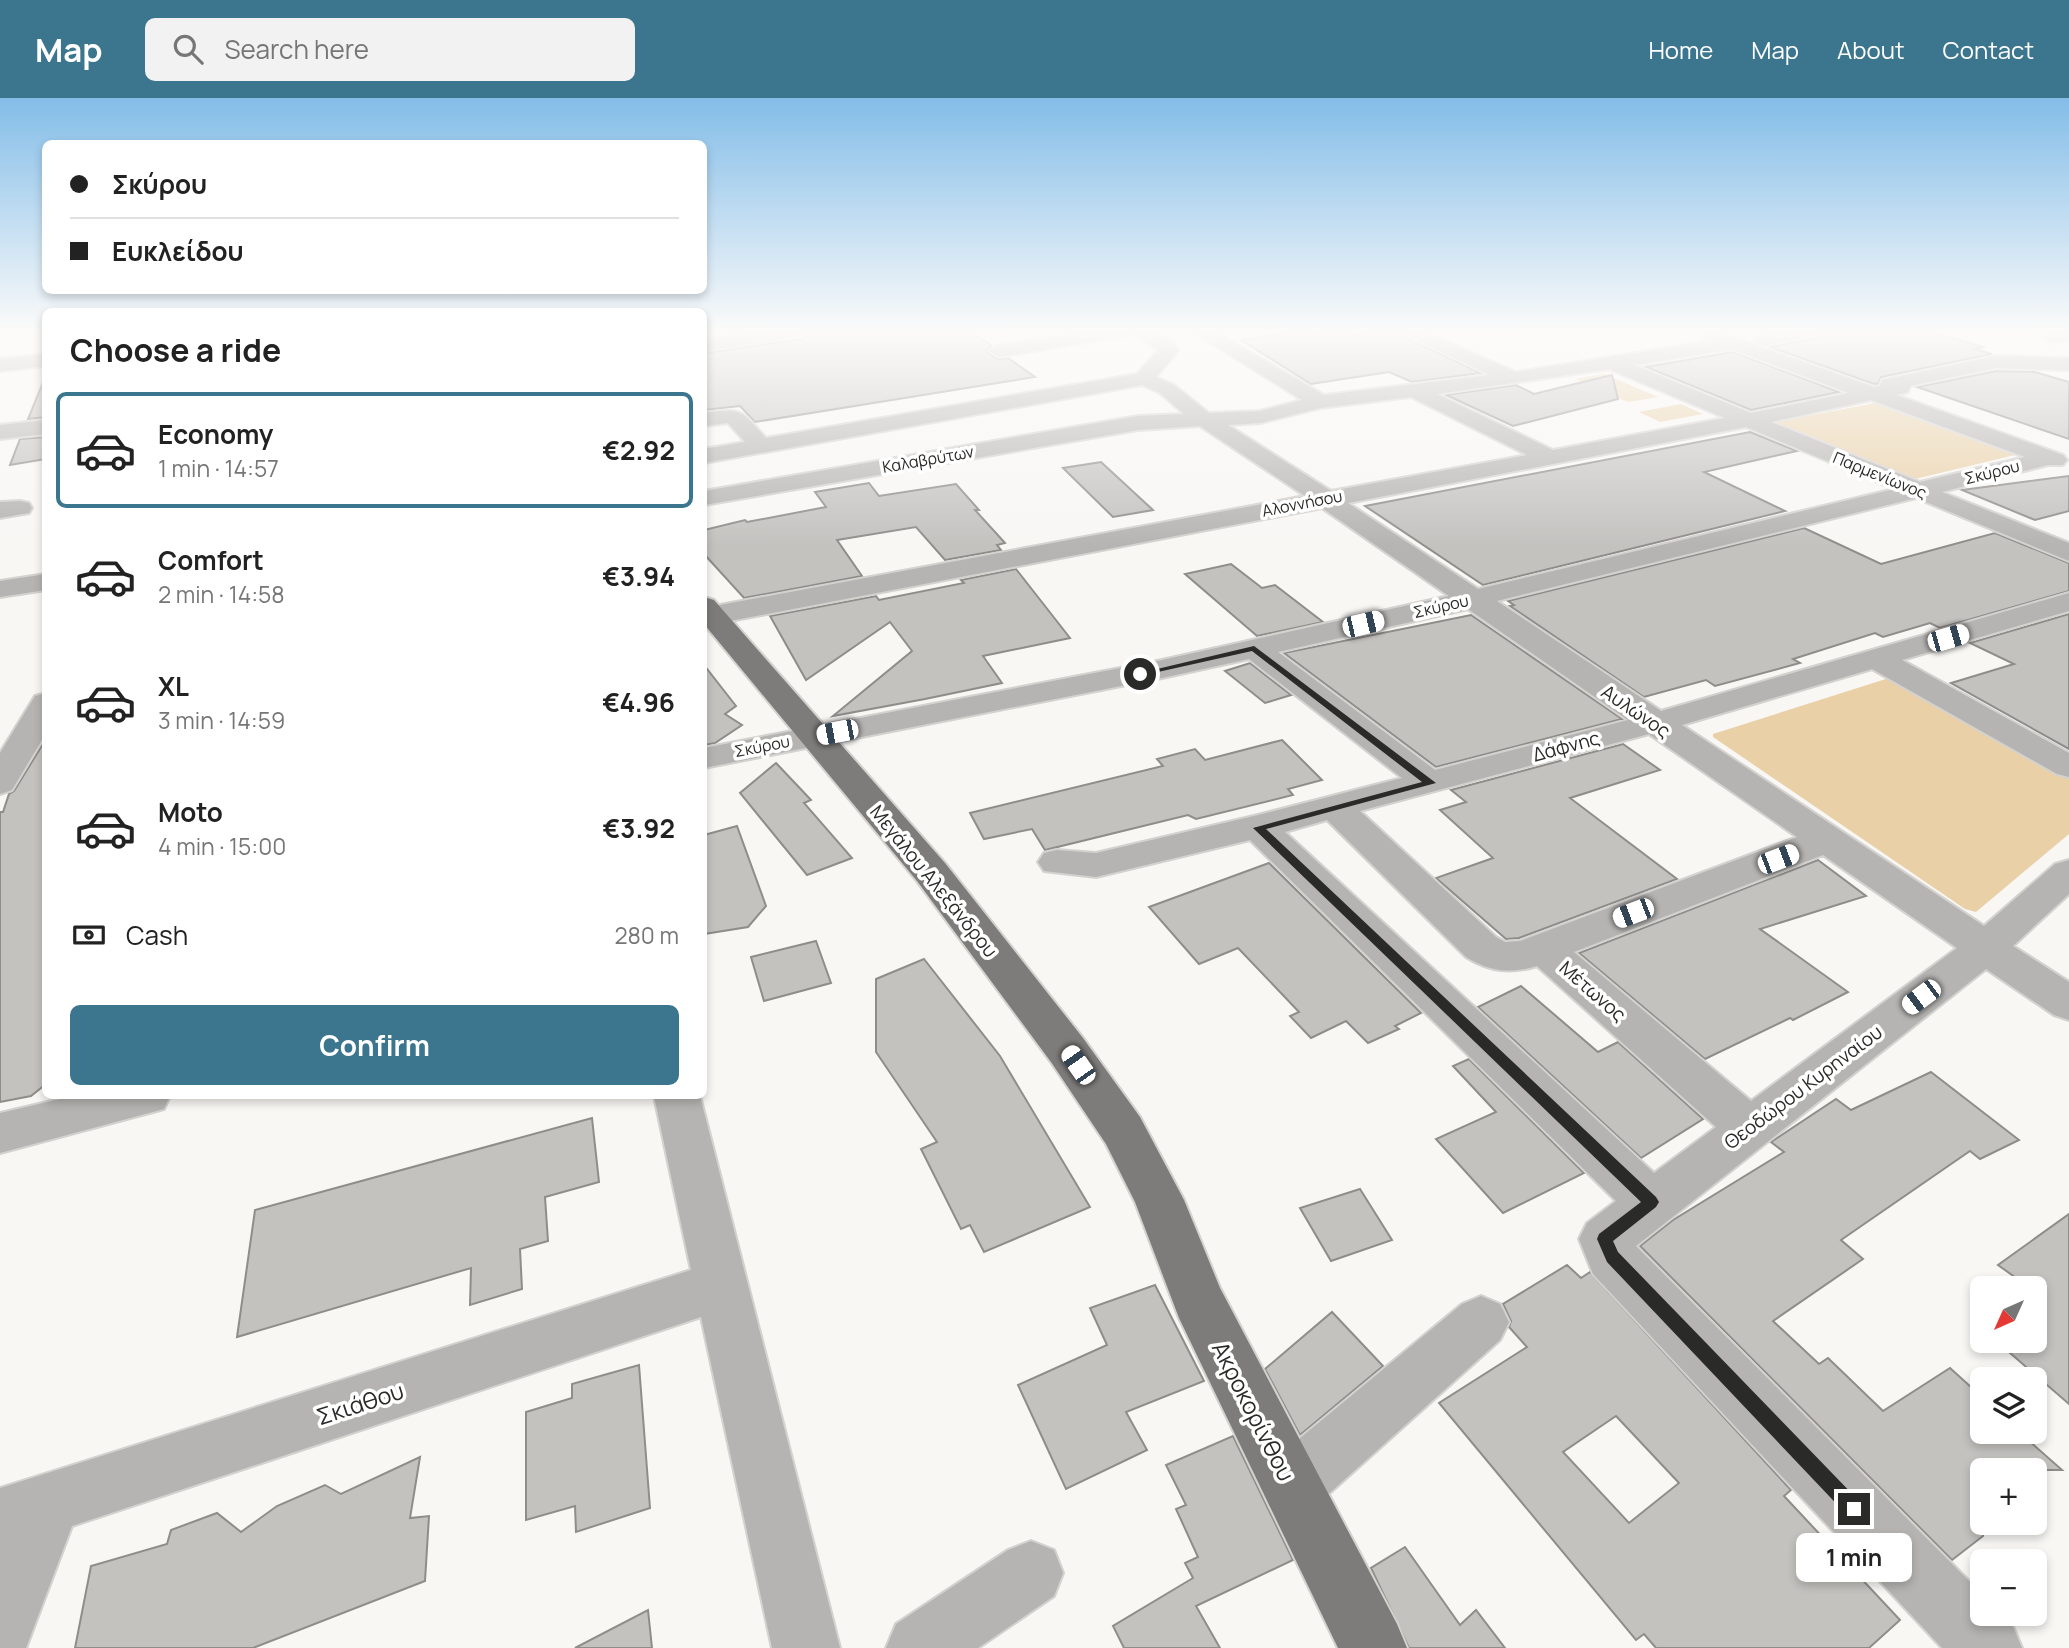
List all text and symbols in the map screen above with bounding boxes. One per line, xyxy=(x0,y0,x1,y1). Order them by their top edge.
search box xyxy=(145,18,635,81)
text: Map xyxy=(35,27,103,72)
icon: search xyxy=(169,30,207,68)
text: Search here xyxy=(225,31,369,67)
text: Home xyxy=(1648,33,1713,66)
text: Map xyxy=(1751,33,1799,66)
text: About xyxy=(1837,33,1905,66)
text: Contact xyxy=(1943,33,2034,66)
text: Σκύρου xyxy=(112,166,207,202)
text: Ευκλείδου xyxy=(112,233,244,269)
text: Choose a ride xyxy=(70,328,281,372)
text: Economy xyxy=(158,416,273,452)
icon: car xyxy=(74,419,137,482)
text: €2.92 xyxy=(602,432,675,468)
street label: Καλαβρύτων xyxy=(881,440,975,478)
street label: Παρμενίωνος xyxy=(1830,446,1930,504)
text: 1 min · 14:57 xyxy=(158,452,279,484)
street label: Σκύρου xyxy=(1962,455,2022,489)
street label: Αλοννήσου xyxy=(1260,484,1344,522)
text: Comfort xyxy=(158,542,264,578)
icon: car xyxy=(74,545,137,608)
text: €3.94 xyxy=(602,558,675,594)
text: 2 min · 14:58 xyxy=(158,578,285,610)
street label: Σκύρου xyxy=(1411,589,1471,623)
car xyxy=(1341,609,1386,639)
car xyxy=(1925,622,1972,654)
route start xyxy=(1124,658,1156,690)
text: XL xyxy=(158,668,189,704)
icon: car xyxy=(74,671,137,734)
street label: Αυλώνος xyxy=(1596,678,1676,744)
text: €4.96 xyxy=(602,684,675,720)
text: 3 min · 14:59 xyxy=(158,704,285,736)
car xyxy=(815,718,860,746)
street label: Δάφνης xyxy=(1530,725,1602,767)
street label: Σκύρου xyxy=(732,730,792,762)
text: Moto xyxy=(158,794,223,830)
icon: car xyxy=(74,797,137,860)
street label: Μεγάλου Αλεξάνδρου xyxy=(864,799,1004,963)
text: €3.92 xyxy=(603,810,675,846)
text: 4 min · 15:00 xyxy=(158,830,286,862)
car xyxy=(1755,842,1802,876)
car xyxy=(1610,896,1657,930)
icon: cash xyxy=(70,916,108,954)
text: Cash xyxy=(126,917,188,953)
text: 280 m xyxy=(614,919,679,951)
street label: Μέτωνος xyxy=(1554,955,1632,1027)
car xyxy=(1898,976,1945,1018)
button: Confirm xyxy=(70,1005,679,1085)
street label: Θεοδώρου Κυρηναίου xyxy=(1719,1019,1887,1155)
car xyxy=(1058,1042,1099,1088)
north arrow xyxy=(1970,1276,2048,1353)
map controls xyxy=(1970,1276,2047,1626)
street label: Ακροκορίνθου xyxy=(1205,1336,1303,1486)
button: layers xyxy=(1970,1367,2047,1444)
street label: Σκιάθου xyxy=(312,1374,408,1432)
button: + xyxy=(1970,1458,2047,1535)
route end xyxy=(1838,1493,1870,1525)
callout: 1 min xyxy=(1796,1534,1912,1582)
text: 1 min xyxy=(1826,1541,1882,1573)
button: − xyxy=(1970,1549,2047,1626)

